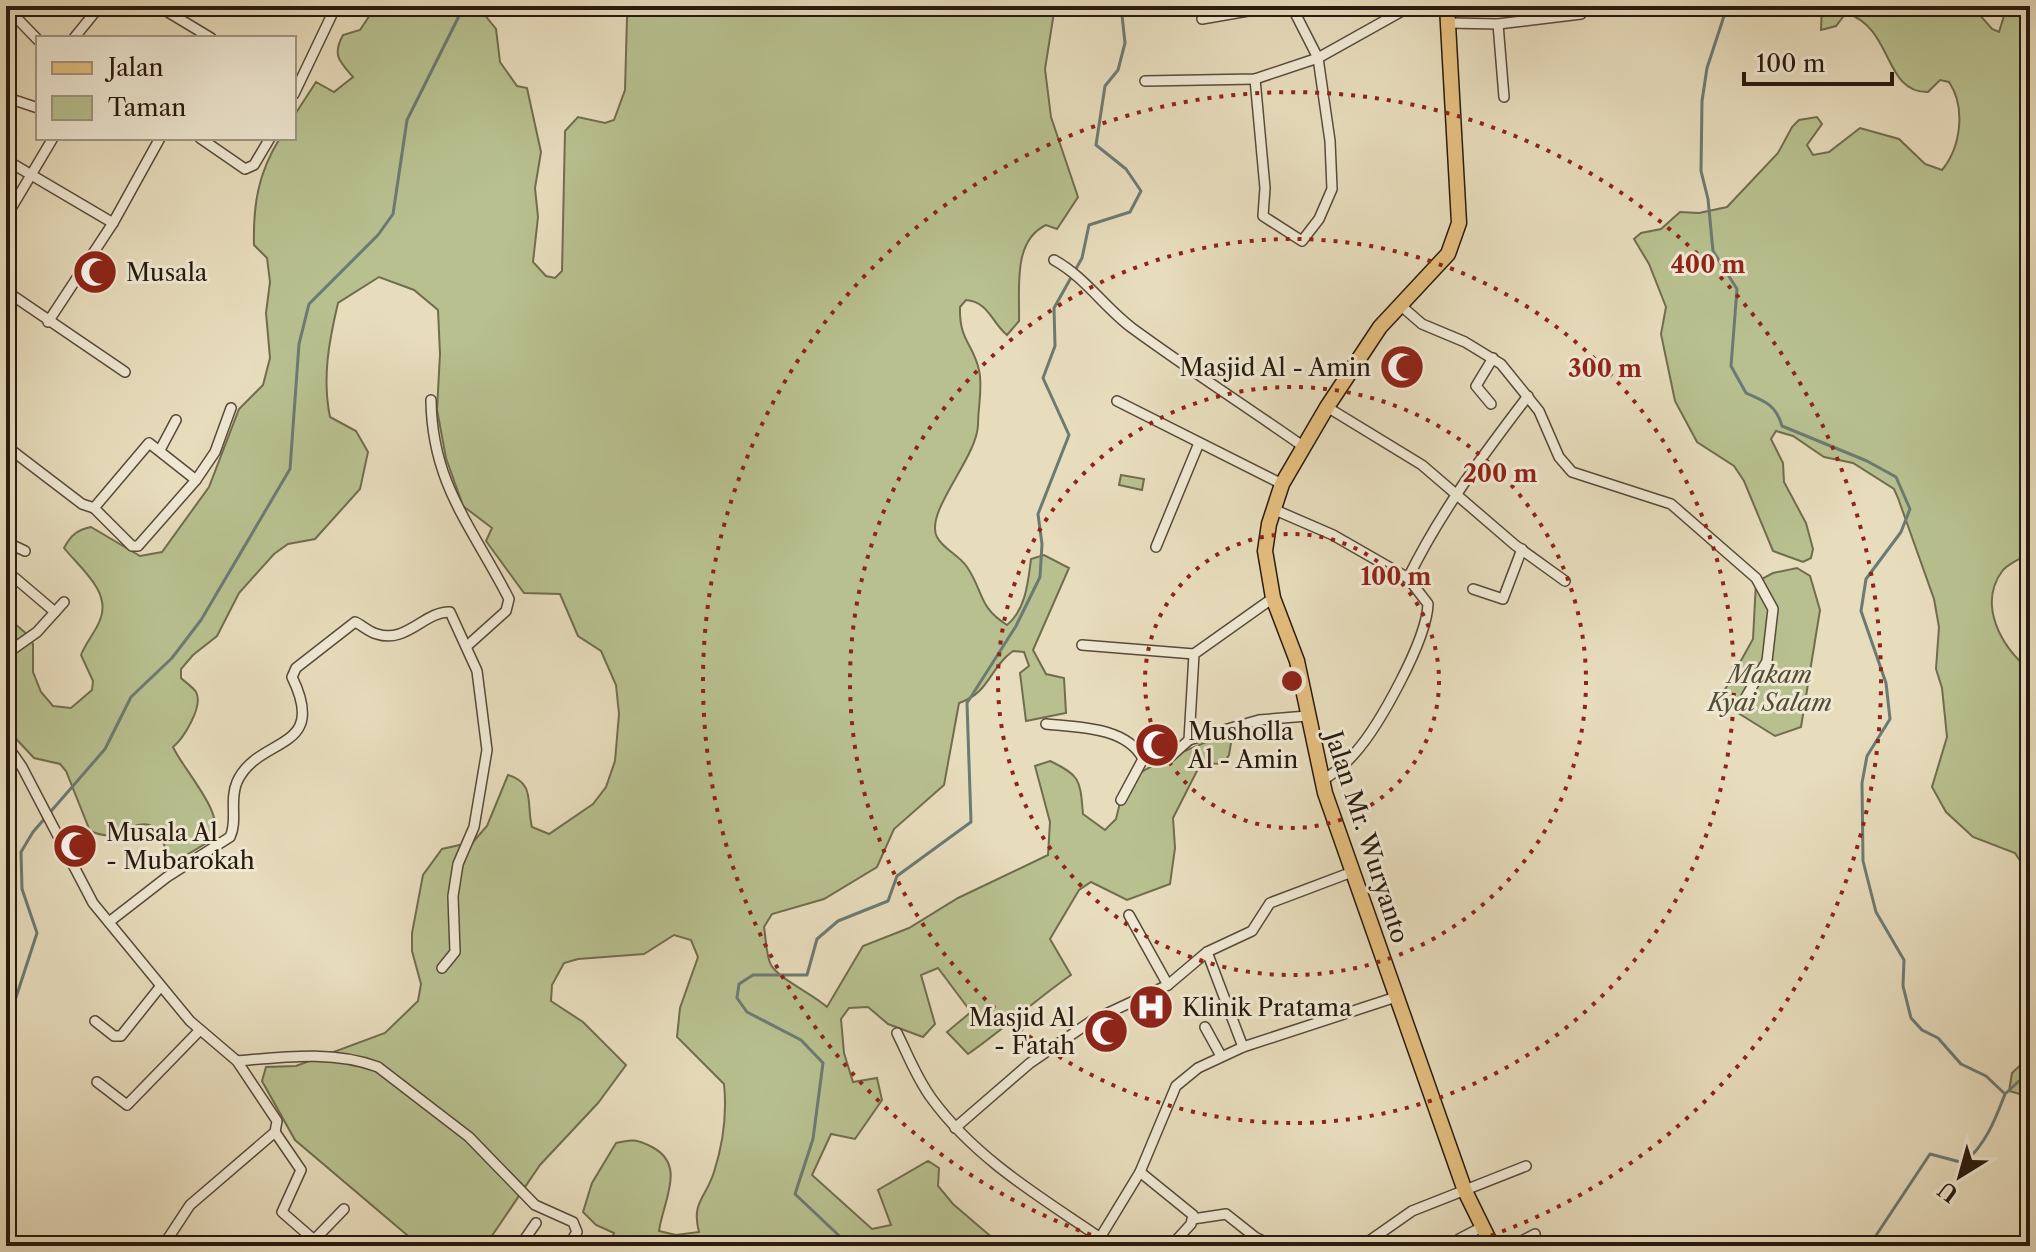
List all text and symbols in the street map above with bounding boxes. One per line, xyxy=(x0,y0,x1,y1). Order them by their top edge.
legend xyxy=(36,36,296,140)
scale bar xyxy=(1744,36,1892,86)
text: 100 m xyxy=(1756,49,1825,78)
text: Jalan xyxy=(104,53,164,82)
text: Taman xyxy=(108,93,186,122)
mosque icon: Musala xyxy=(71,248,119,296)
text: 400 m xyxy=(1671,250,1745,279)
place label: Musala xyxy=(126,258,208,287)
mosque icon: Masjid Al - Amin xyxy=(1378,343,1426,391)
place label: Masjid Al - Amin xyxy=(1180,353,1371,382)
text: 300 m xyxy=(1568,354,1642,383)
text: 200 m xyxy=(1463,459,1537,488)
text: 100 m xyxy=(1360,562,1432,591)
park label: Makam Kyai Salam xyxy=(1706,660,1832,717)
centre of rings xyxy=(1278,667,1306,695)
place label: Musholla Al - Amin xyxy=(1187,717,1298,774)
mosque icon: Musholla Al - Amin xyxy=(1133,721,1181,769)
street label: Jalan Mr. Wuryanto xyxy=(1318,724,1415,947)
place label: Musala Al - Mubarokah xyxy=(106,818,255,875)
mosque icon: Musala Al - Mubarokah xyxy=(51,822,99,870)
hospital icon: Klinik Pratama xyxy=(1127,983,1175,1031)
place label: Klinik Pratama xyxy=(1182,993,1352,1022)
place label: Masjid Al - Fatah xyxy=(969,1003,1075,1060)
mosque icon: Masjid Al - Fatah xyxy=(1082,1007,1130,1055)
north arrow xyxy=(1920,1136,2000,1216)
text: U xyxy=(1933,1175,1964,1208)

